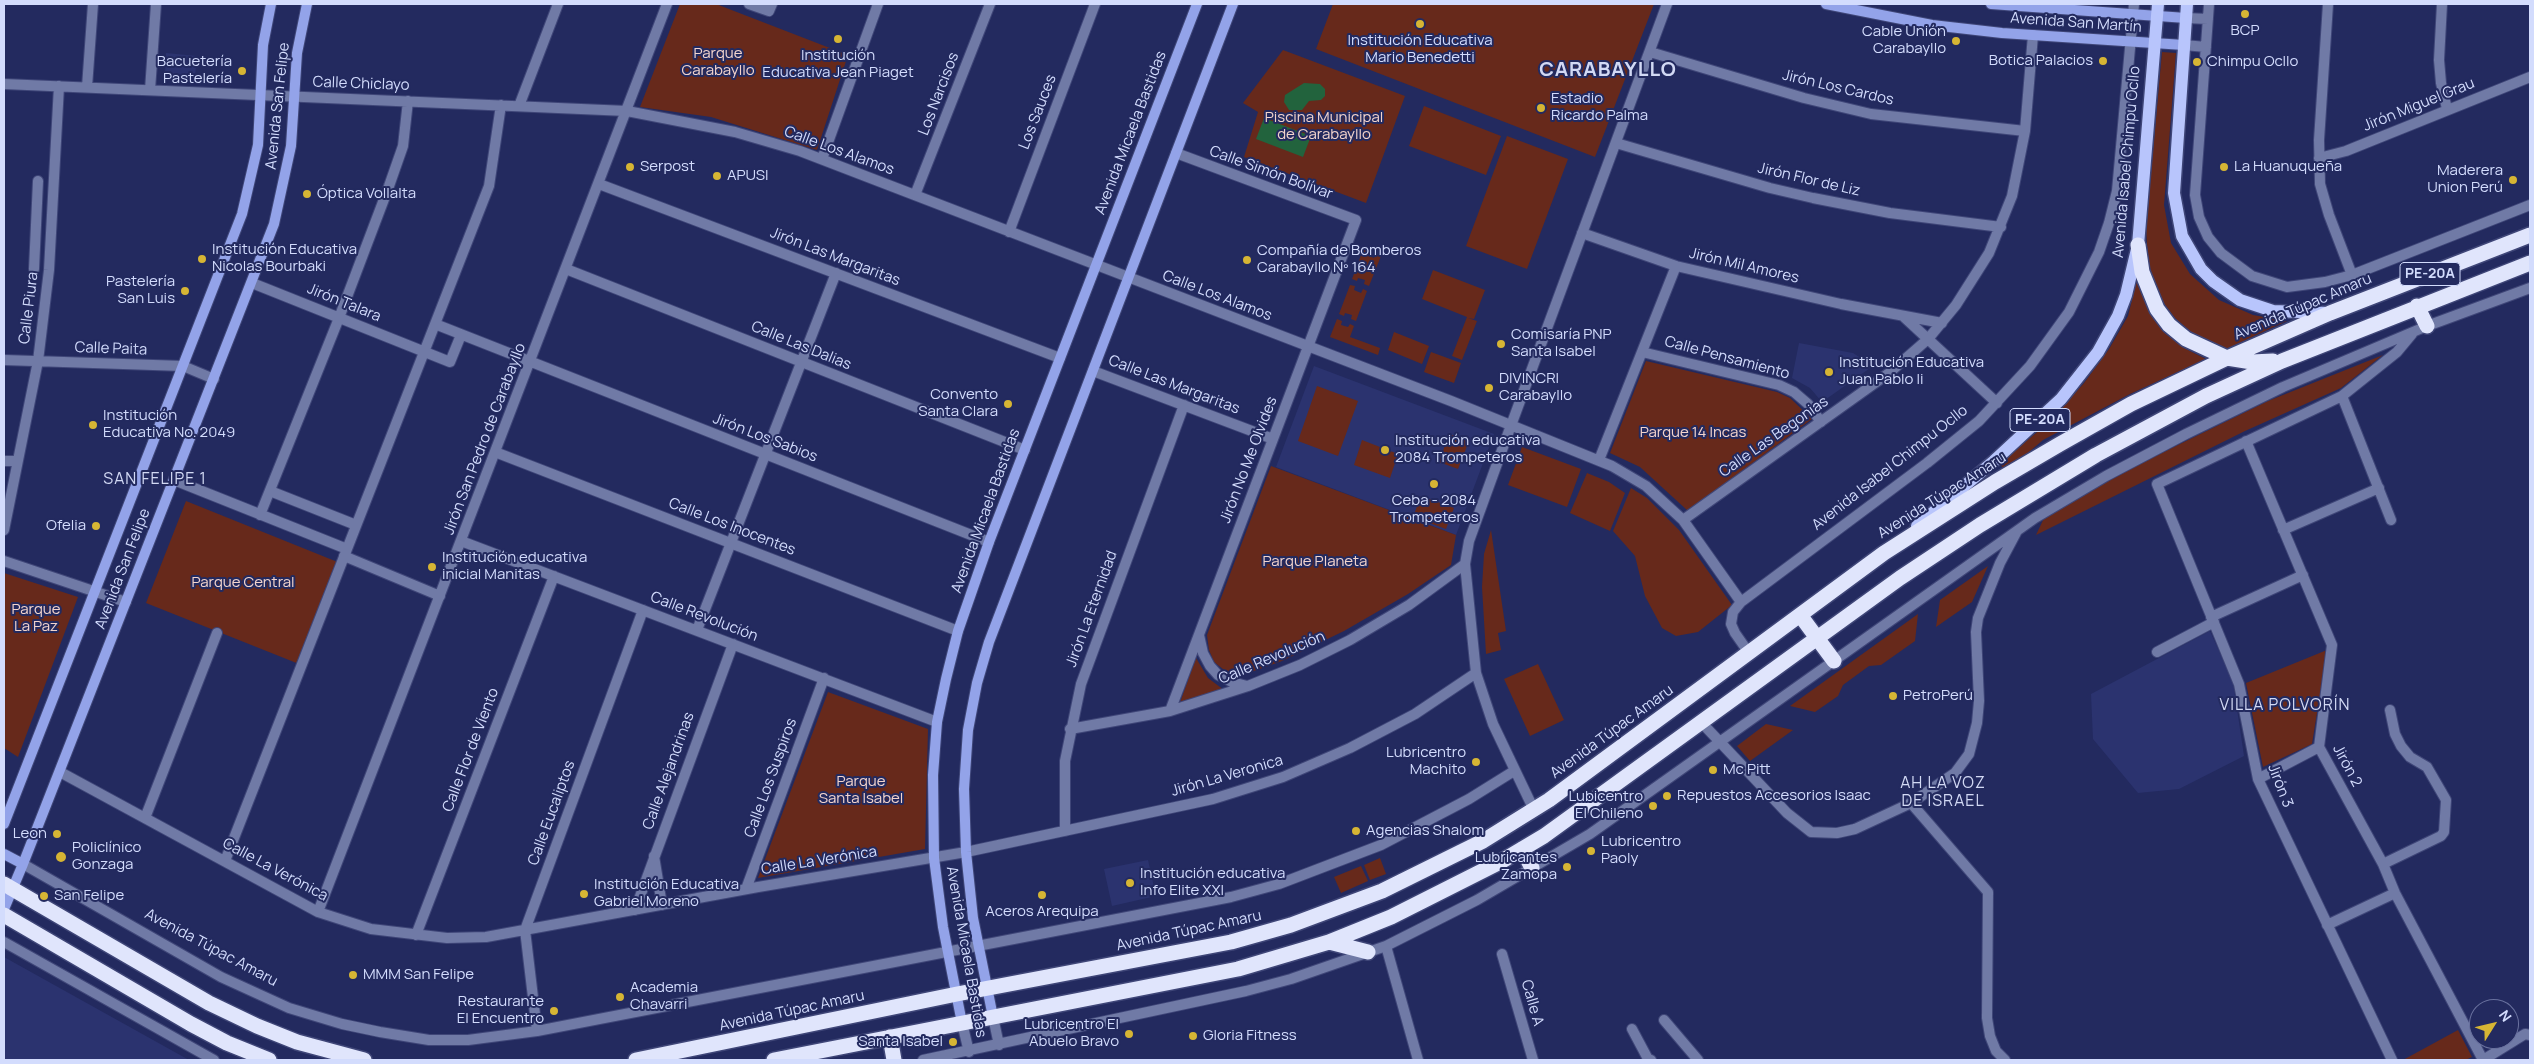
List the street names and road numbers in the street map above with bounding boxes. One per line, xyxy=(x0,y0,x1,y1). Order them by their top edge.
street label: Avenida San Martín xyxy=(2010,9,2142,37)
street label: Avenida San Felipe xyxy=(262,42,294,170)
street label: Avenida Micaela Bastidas xyxy=(1091,49,1171,217)
street label: Los Narcisos xyxy=(915,50,963,138)
street label: Avenida Isabel Chimpu Ocllo xyxy=(2110,65,2144,259)
street label: Jirón Los Cardos xyxy=(1781,66,1895,110)
street label: Los Sauces xyxy=(1016,72,1060,152)
street label: Calle Chiclayo xyxy=(312,73,410,95)
street label: Jirón Miguel Grau xyxy=(2361,74,2477,136)
street label: Calle Los Alamos xyxy=(781,123,897,179)
street label: Calle Simón Bolívar xyxy=(1207,142,1335,204)
street label: Jirón Flor de Liz xyxy=(1756,159,1862,201)
street label: Jirón Las Margaritas xyxy=(767,224,903,290)
street label: Jirón Mil Amores xyxy=(1687,245,1801,287)
road number: PE-20A xyxy=(2400,262,2460,286)
street label: Calle Los Alamos xyxy=(1160,267,1274,325)
street label: Avenida Túpac Amaru xyxy=(2231,270,2375,344)
street label: Calle Piura xyxy=(16,271,42,345)
street label: Jirón Talara xyxy=(304,280,384,326)
street label: Calle Las Dalias xyxy=(748,318,854,374)
street label: Calle Pensamiento xyxy=(1662,333,1792,383)
street label: Calle Paita xyxy=(74,339,148,359)
street label: Jirón San Pedro de Carabayllo xyxy=(440,341,530,537)
street label: Calle Las Margaritas xyxy=(1106,352,1242,418)
street label: Calle Las Begonias xyxy=(1716,393,1832,481)
street label: Jirón No Me Olvides xyxy=(1217,394,1281,526)
street label: Avenida Isabel Chimpu Ocllo xyxy=(1809,402,1971,534)
road number: PE-20A xyxy=(2010,408,2070,432)
street label: Jirón Los Sabios xyxy=(710,410,820,466)
street label: Avenida Micaela Bastidas xyxy=(948,426,1024,596)
street label: Avenida Túpac Amaru xyxy=(1875,449,2009,543)
street label: Calle Los Inocentes xyxy=(666,495,798,559)
street label: Avenida San Felipe xyxy=(92,506,154,632)
street label: Jirón La Eternidad xyxy=(1063,548,1121,670)
street label: Calle Revolución xyxy=(648,588,760,646)
street label: Calle Revolución xyxy=(1216,627,1328,689)
street label: Avenida Túpac Amaru xyxy=(1547,681,1677,783)
street label: Calle Flor de Viento xyxy=(439,686,503,814)
street label: Calle Alejandrinas xyxy=(639,710,699,832)
street label: Calle Los Suspiros xyxy=(741,716,801,840)
street label: Jirón 2 xyxy=(2328,742,2366,790)
street label: Jirón La Veronica xyxy=(1169,751,1285,801)
street label: Calle Eucaliptos xyxy=(525,758,579,868)
street label: Jirón 3 xyxy=(2264,762,2296,810)
street label: Calle La Verónica xyxy=(219,835,331,905)
street label: Calle La Verónica xyxy=(760,843,878,879)
street label: Avenida Micaela Bastidas xyxy=(942,865,990,1039)
street label: Avenida Túpac Amaru xyxy=(141,905,281,991)
street label: Avenida Túpac Amaru xyxy=(1115,907,1263,955)
street label: Calle A xyxy=(1517,978,1547,1028)
street label: Avenida Túpac Amaru xyxy=(718,987,866,1035)

